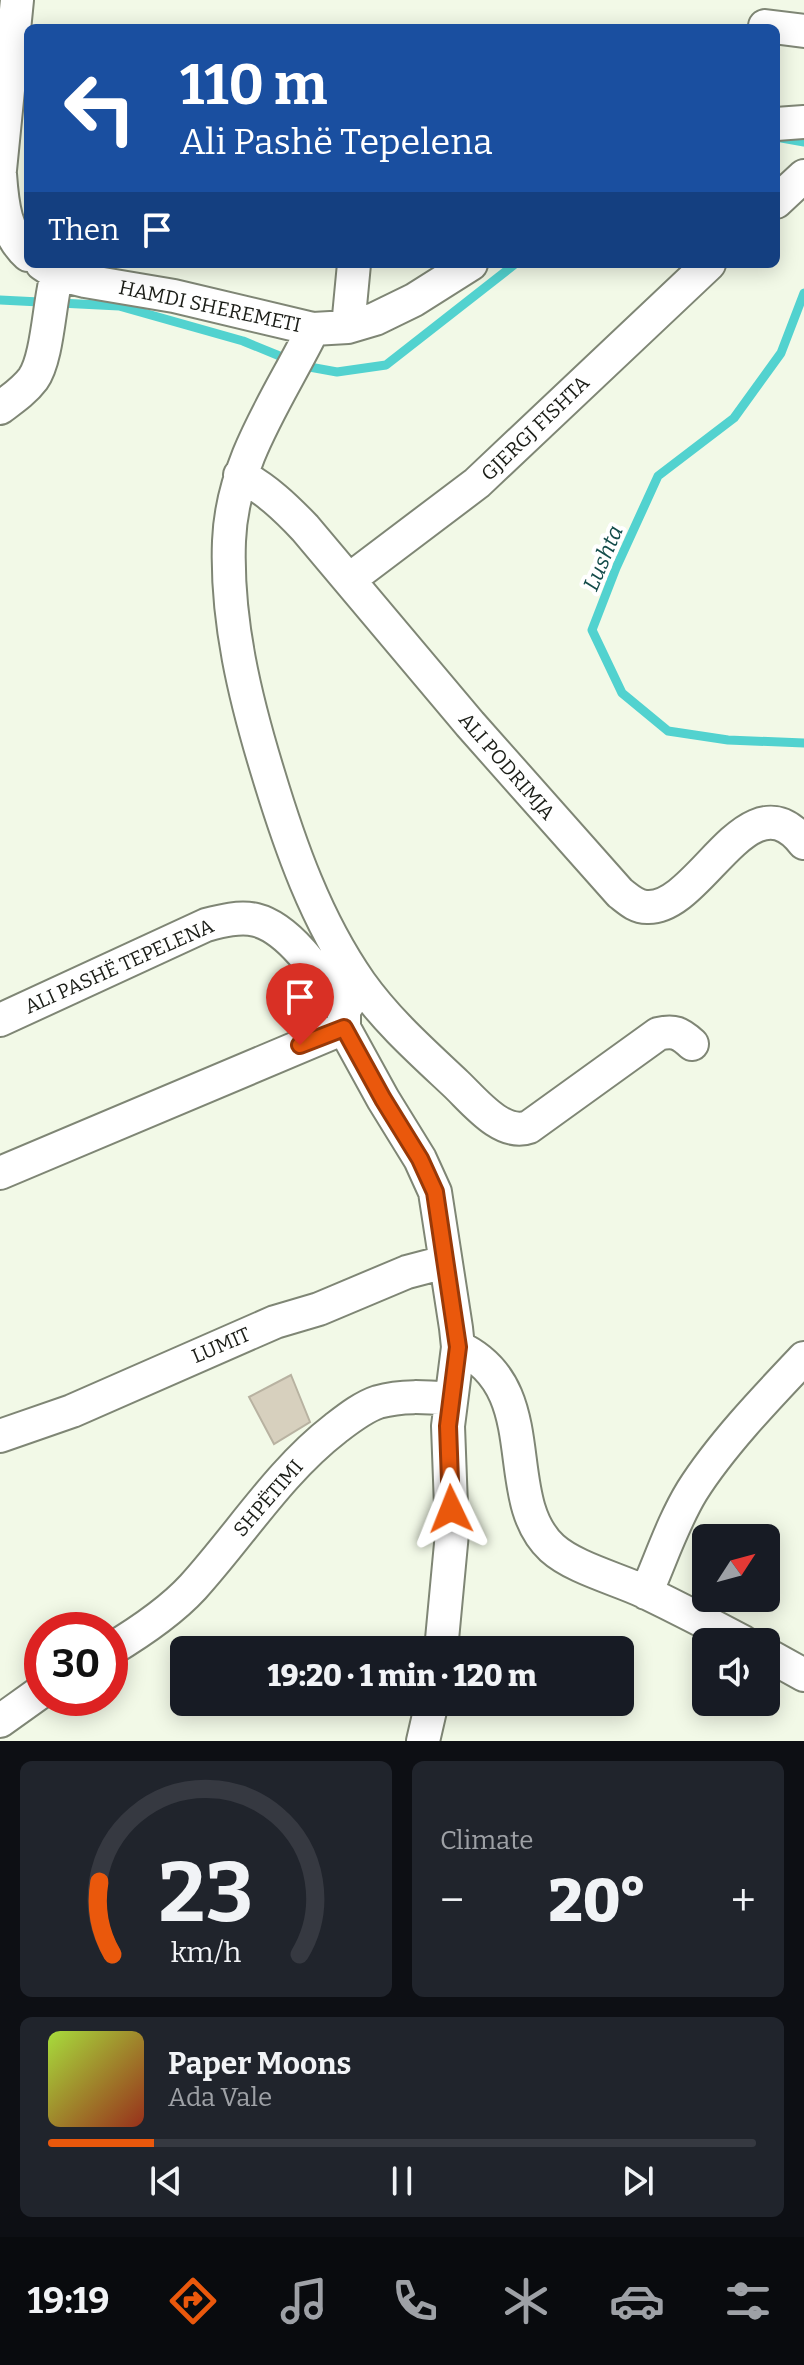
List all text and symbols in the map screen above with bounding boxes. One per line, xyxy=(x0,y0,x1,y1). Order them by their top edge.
text: 110 m xyxy=(180,52,327,119)
icon: left xyxy=(48,56,152,160)
text: Ali Pashë Tepelena xyxy=(180,120,493,164)
icon: arrive xyxy=(135,208,179,252)
text: Then xyxy=(48,212,119,248)
street label: HAMDI SHEREMETI xyxy=(117,275,303,337)
street label: GJERGJ FISHTA xyxy=(476,370,595,486)
water label: Lushta xyxy=(577,521,629,595)
street label: ALI PODRIMJA xyxy=(454,707,561,825)
street label: ALI PASHË TEPELENA xyxy=(21,913,218,1019)
pin xyxy=(266,963,334,1045)
icon: arrive xyxy=(278,975,322,1019)
street label: LUMIT xyxy=(188,1322,254,1368)
street label: SHPËTIMI xyxy=(228,1455,308,1541)
position arrow xyxy=(409,1467,493,1551)
north arrow xyxy=(692,1524,780,1612)
map controls xyxy=(692,1524,780,1716)
speed limit sign: 30 xyxy=(24,1612,128,1716)
button: sound xyxy=(692,1628,780,1716)
text: 19:20 · 1 min · 120 m xyxy=(268,1658,536,1694)
text: Climate xyxy=(440,1825,534,1856)
text: 23 xyxy=(159,1843,253,1943)
text: 20° xyxy=(548,1865,647,1937)
text: − xyxy=(440,1874,464,1927)
text: + xyxy=(731,1874,756,1927)
text: km/h xyxy=(171,1935,242,1970)
text: Paper Moons xyxy=(168,2046,351,2082)
text: Ada Vale xyxy=(168,2082,272,2113)
icon: previous xyxy=(144,2159,188,2203)
icon: pause xyxy=(380,2159,424,2203)
icon: next xyxy=(616,2159,660,2203)
icon: directions xyxy=(165,2273,221,2329)
icon: music xyxy=(276,2273,332,2329)
icon: phone xyxy=(387,2273,443,2329)
icon: climate xyxy=(498,2273,554,2329)
icon: car xyxy=(609,2273,665,2329)
icon: filters xyxy=(720,2273,776,2329)
text: 19:19 xyxy=(28,2279,110,2323)

